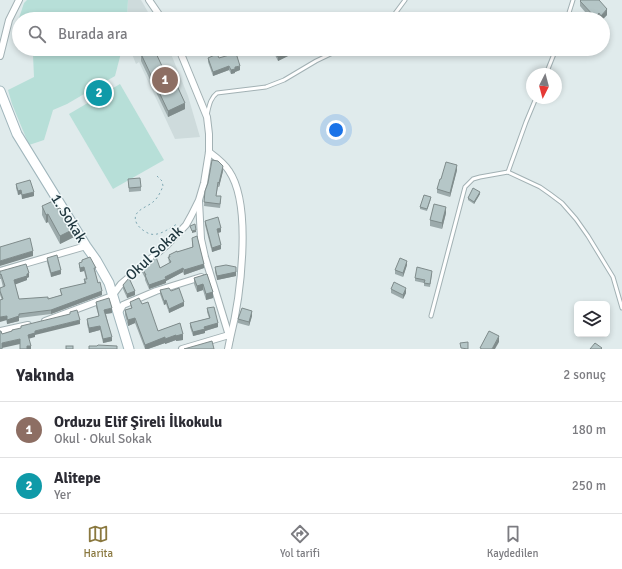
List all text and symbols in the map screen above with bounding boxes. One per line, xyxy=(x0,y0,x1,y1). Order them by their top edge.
search box xyxy=(12,12,610,56)
icon: search xyxy=(26,23,48,45)
text: Burada ara xyxy=(58,25,128,43)
pin: 1 xyxy=(152,65,178,95)
north arrow xyxy=(526,68,562,104)
pin: 2 xyxy=(86,78,112,108)
your location xyxy=(326,120,346,140)
street label: 1. Sokak xyxy=(47,190,91,246)
street label: Okul Sokak xyxy=(122,222,187,284)
map controls xyxy=(574,301,610,337)
button: layers xyxy=(574,301,610,337)
text: Yakında xyxy=(16,365,74,386)
text: 2 sonuç xyxy=(563,367,606,383)
text: Orduzu Elif Şireli İlkokulu xyxy=(54,413,222,431)
text: 1 xyxy=(25,422,33,438)
text: 180 m xyxy=(572,422,606,438)
text: Okul · Okul Sokak xyxy=(54,431,152,447)
text: Alitepe xyxy=(54,469,101,487)
text: 2 xyxy=(25,478,33,494)
text: 250 m xyxy=(572,478,606,494)
text: Yer xyxy=(54,487,71,503)
tab: Harita xyxy=(83,523,113,560)
tab: Yol tarifi xyxy=(280,523,320,560)
tab: Kaydedilen xyxy=(487,523,539,560)

